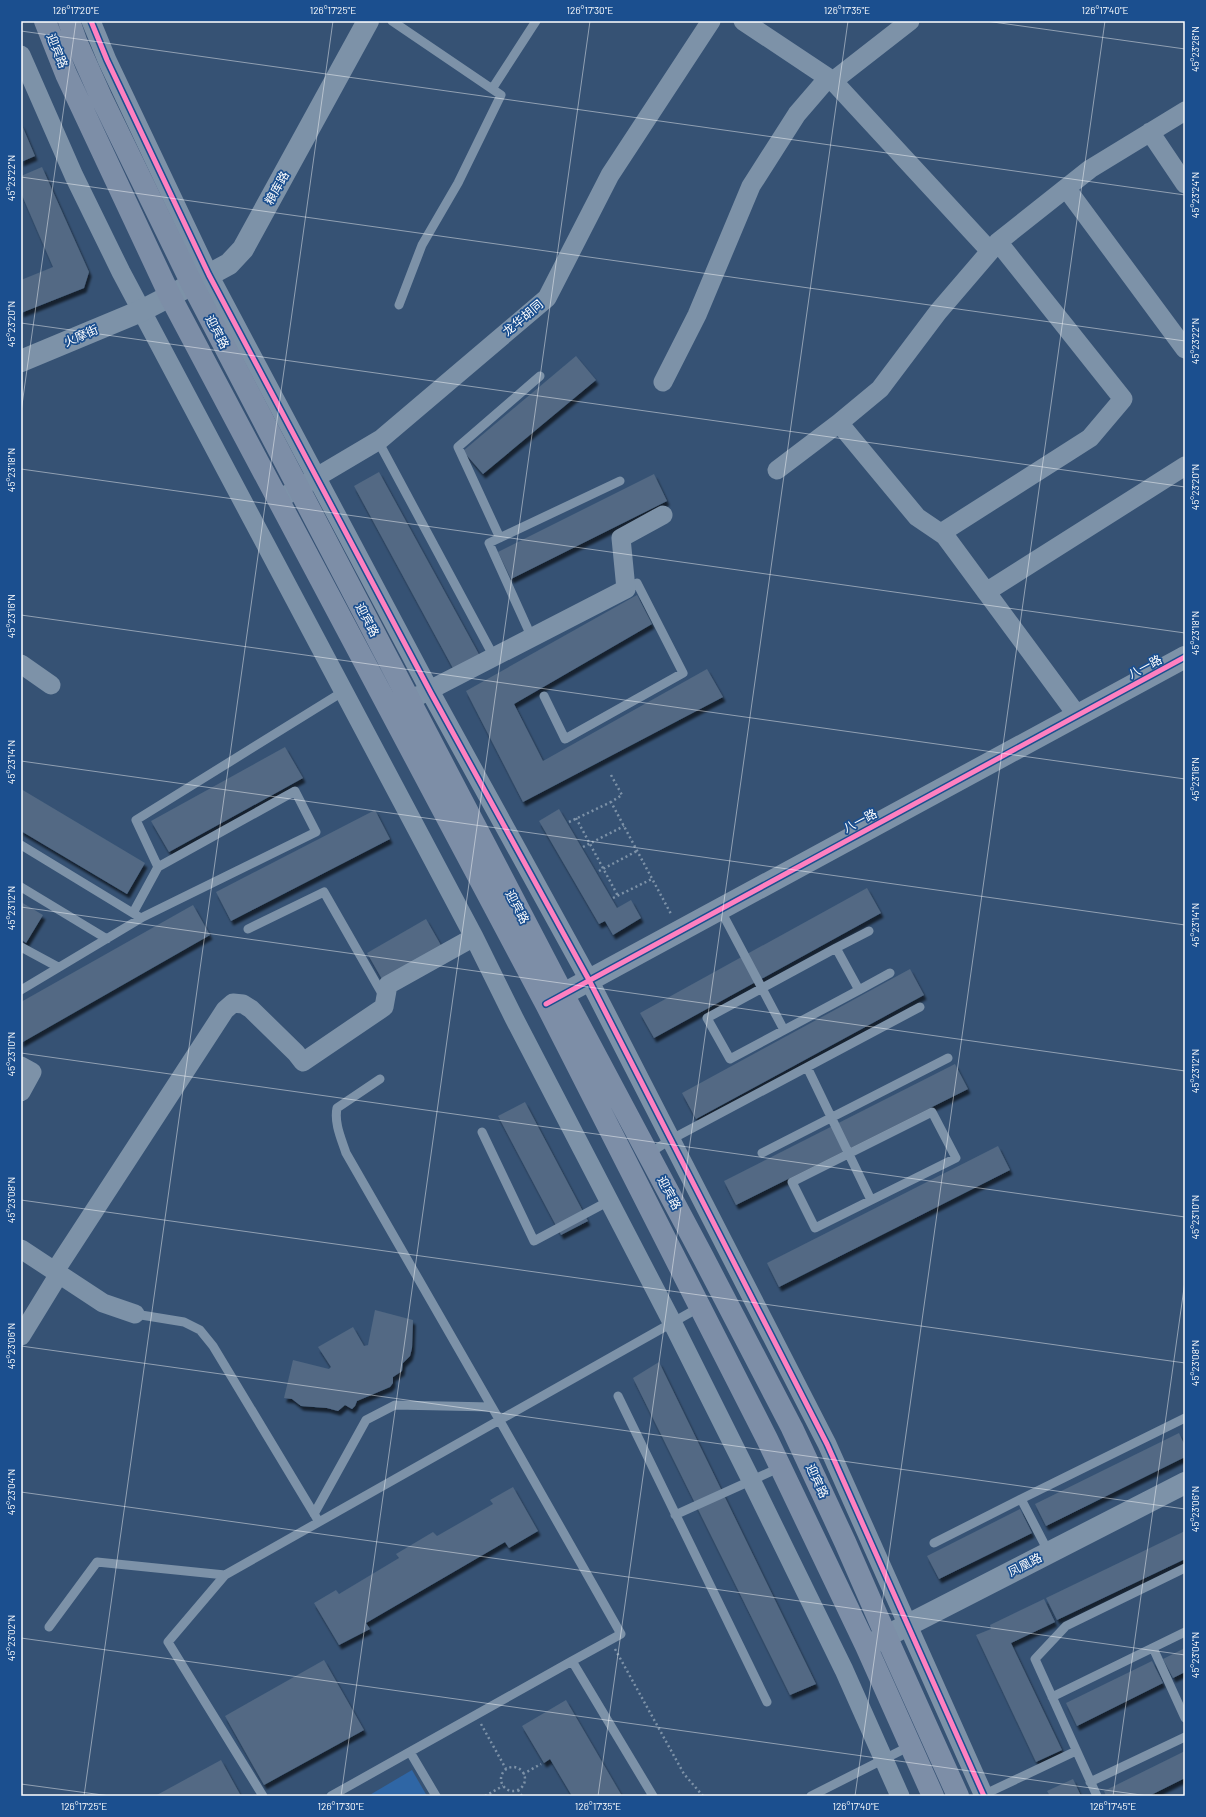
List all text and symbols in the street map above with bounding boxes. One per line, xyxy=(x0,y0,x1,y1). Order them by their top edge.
text: 126°17'20"E xyxy=(52,4,100,16)
text: 126°17'25"E xyxy=(310,4,356,16)
text: 126°17'30"E xyxy=(567,4,613,16)
text: 126°17'35"E xyxy=(824,4,870,16)
text: 126°17'40"E xyxy=(1081,4,1129,16)
text: 45°23'26"N xyxy=(1189,26,1201,72)
street label: 迎宾路 xyxy=(45,31,71,70)
text: 45°23'22"N xyxy=(5,155,17,201)
street label: 粮库路 xyxy=(261,168,291,207)
text: 45°23'24"N xyxy=(1189,172,1201,218)
street label: 龙华胡同 xyxy=(499,296,545,338)
text: 45°23'20"N xyxy=(5,301,17,347)
street label: 迎宾路 xyxy=(203,312,233,351)
text: 45°23'22"N xyxy=(1189,318,1201,364)
street label: 火摩街 xyxy=(61,322,100,349)
text: 45°23'18"N xyxy=(5,448,17,492)
text: 45°23'20"N xyxy=(1189,464,1201,510)
text: 45°23'16"N xyxy=(5,594,17,638)
street label: 迎宾路 xyxy=(353,600,383,639)
text: 45°23'18"N xyxy=(1189,611,1201,655)
street label: 八一路 xyxy=(1125,651,1164,681)
text: 45°23'14"N xyxy=(5,740,17,784)
text: 45°23'16"N xyxy=(1189,757,1201,801)
street label: 八一路 xyxy=(840,805,879,835)
text: 45°23'12"N xyxy=(5,886,17,930)
street label: 迎宾路 xyxy=(503,887,533,926)
text: 45°23'14"N xyxy=(1189,903,1201,947)
text: 45°23'10"N xyxy=(5,1032,17,1076)
text: 45°23'12"N xyxy=(1189,1049,1201,1093)
street label: 迎宾路 xyxy=(655,1173,685,1212)
text: 45°23'08"N xyxy=(5,1177,17,1223)
text: 45°23'10"N xyxy=(1189,1195,1201,1239)
text: 45°23'06"N xyxy=(5,1323,17,1369)
text: 45°23'08"N xyxy=(1189,1340,1201,1386)
street label: 迎宾路 xyxy=(804,1461,832,1500)
text: 45°23'04"N xyxy=(5,1469,17,1515)
text: 45°23'06"N xyxy=(1189,1486,1201,1532)
street label: 凤凰路 xyxy=(1005,1550,1044,1579)
text: 45°23'02"N xyxy=(5,1615,17,1661)
text: 45°23'04"N xyxy=(1189,1632,1201,1678)
text: 126°17'25"E xyxy=(61,1800,107,1812)
text: 126°17'30"E xyxy=(318,1800,364,1812)
text: 126°17'35"E xyxy=(575,1800,621,1812)
text: 126°17'40"E xyxy=(832,1800,880,1812)
text: 126°17'45"E xyxy=(1090,1800,1136,1812)

